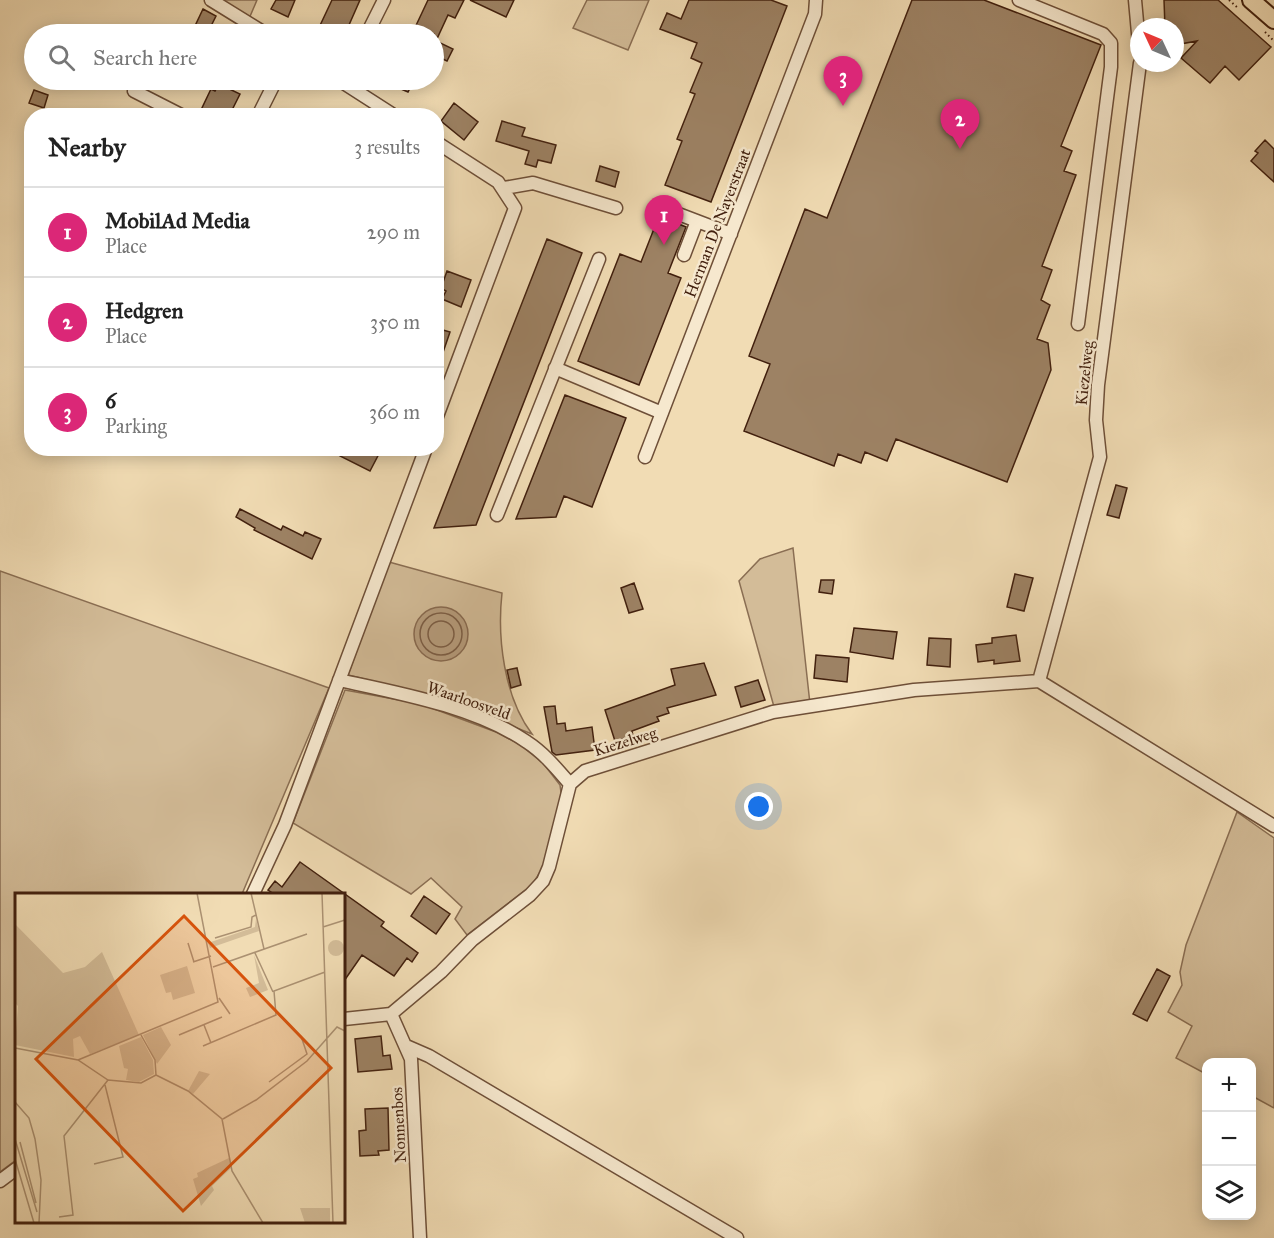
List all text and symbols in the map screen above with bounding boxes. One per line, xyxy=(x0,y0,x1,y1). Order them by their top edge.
north arrow xyxy=(1130,18,1184,72)
search box xyxy=(24,24,444,90)
icon: search xyxy=(45,41,78,74)
text: Search here xyxy=(93,44,197,71)
pin: 3 xyxy=(824,57,862,106)
pin: 2 xyxy=(940,100,980,149)
text: Nearby xyxy=(48,131,126,163)
text: 3 results xyxy=(354,135,420,159)
street label: Herman De Nayerstraat xyxy=(680,146,755,300)
pin: 1 xyxy=(644,196,684,245)
text: MobilAd Media xyxy=(105,207,250,234)
text: 1 xyxy=(64,220,71,244)
text: 290 m xyxy=(367,220,420,244)
text: Place xyxy=(105,234,147,258)
text: Hedgren xyxy=(105,297,183,324)
text: 2 xyxy=(63,310,72,334)
text: 350 m xyxy=(370,310,420,334)
text: Place xyxy=(105,324,147,348)
street label: Kiezelweg xyxy=(1072,339,1098,406)
text: 6 xyxy=(105,387,116,414)
text: 3 xyxy=(64,400,72,424)
text: 360 m xyxy=(369,400,420,424)
text: Parking xyxy=(105,414,167,438)
street label: Waarloosveld xyxy=(425,677,513,724)
street label: Kiezelweg xyxy=(591,723,660,761)
your location xyxy=(744,792,773,821)
inset map xyxy=(15,893,345,1223)
map controls xyxy=(1202,1058,1256,1220)
button: + xyxy=(1202,1058,1256,1112)
street label: Nonnenbos xyxy=(387,1086,410,1163)
button: − xyxy=(1202,1112,1256,1166)
button: layers xyxy=(1202,1166,1256,1220)

